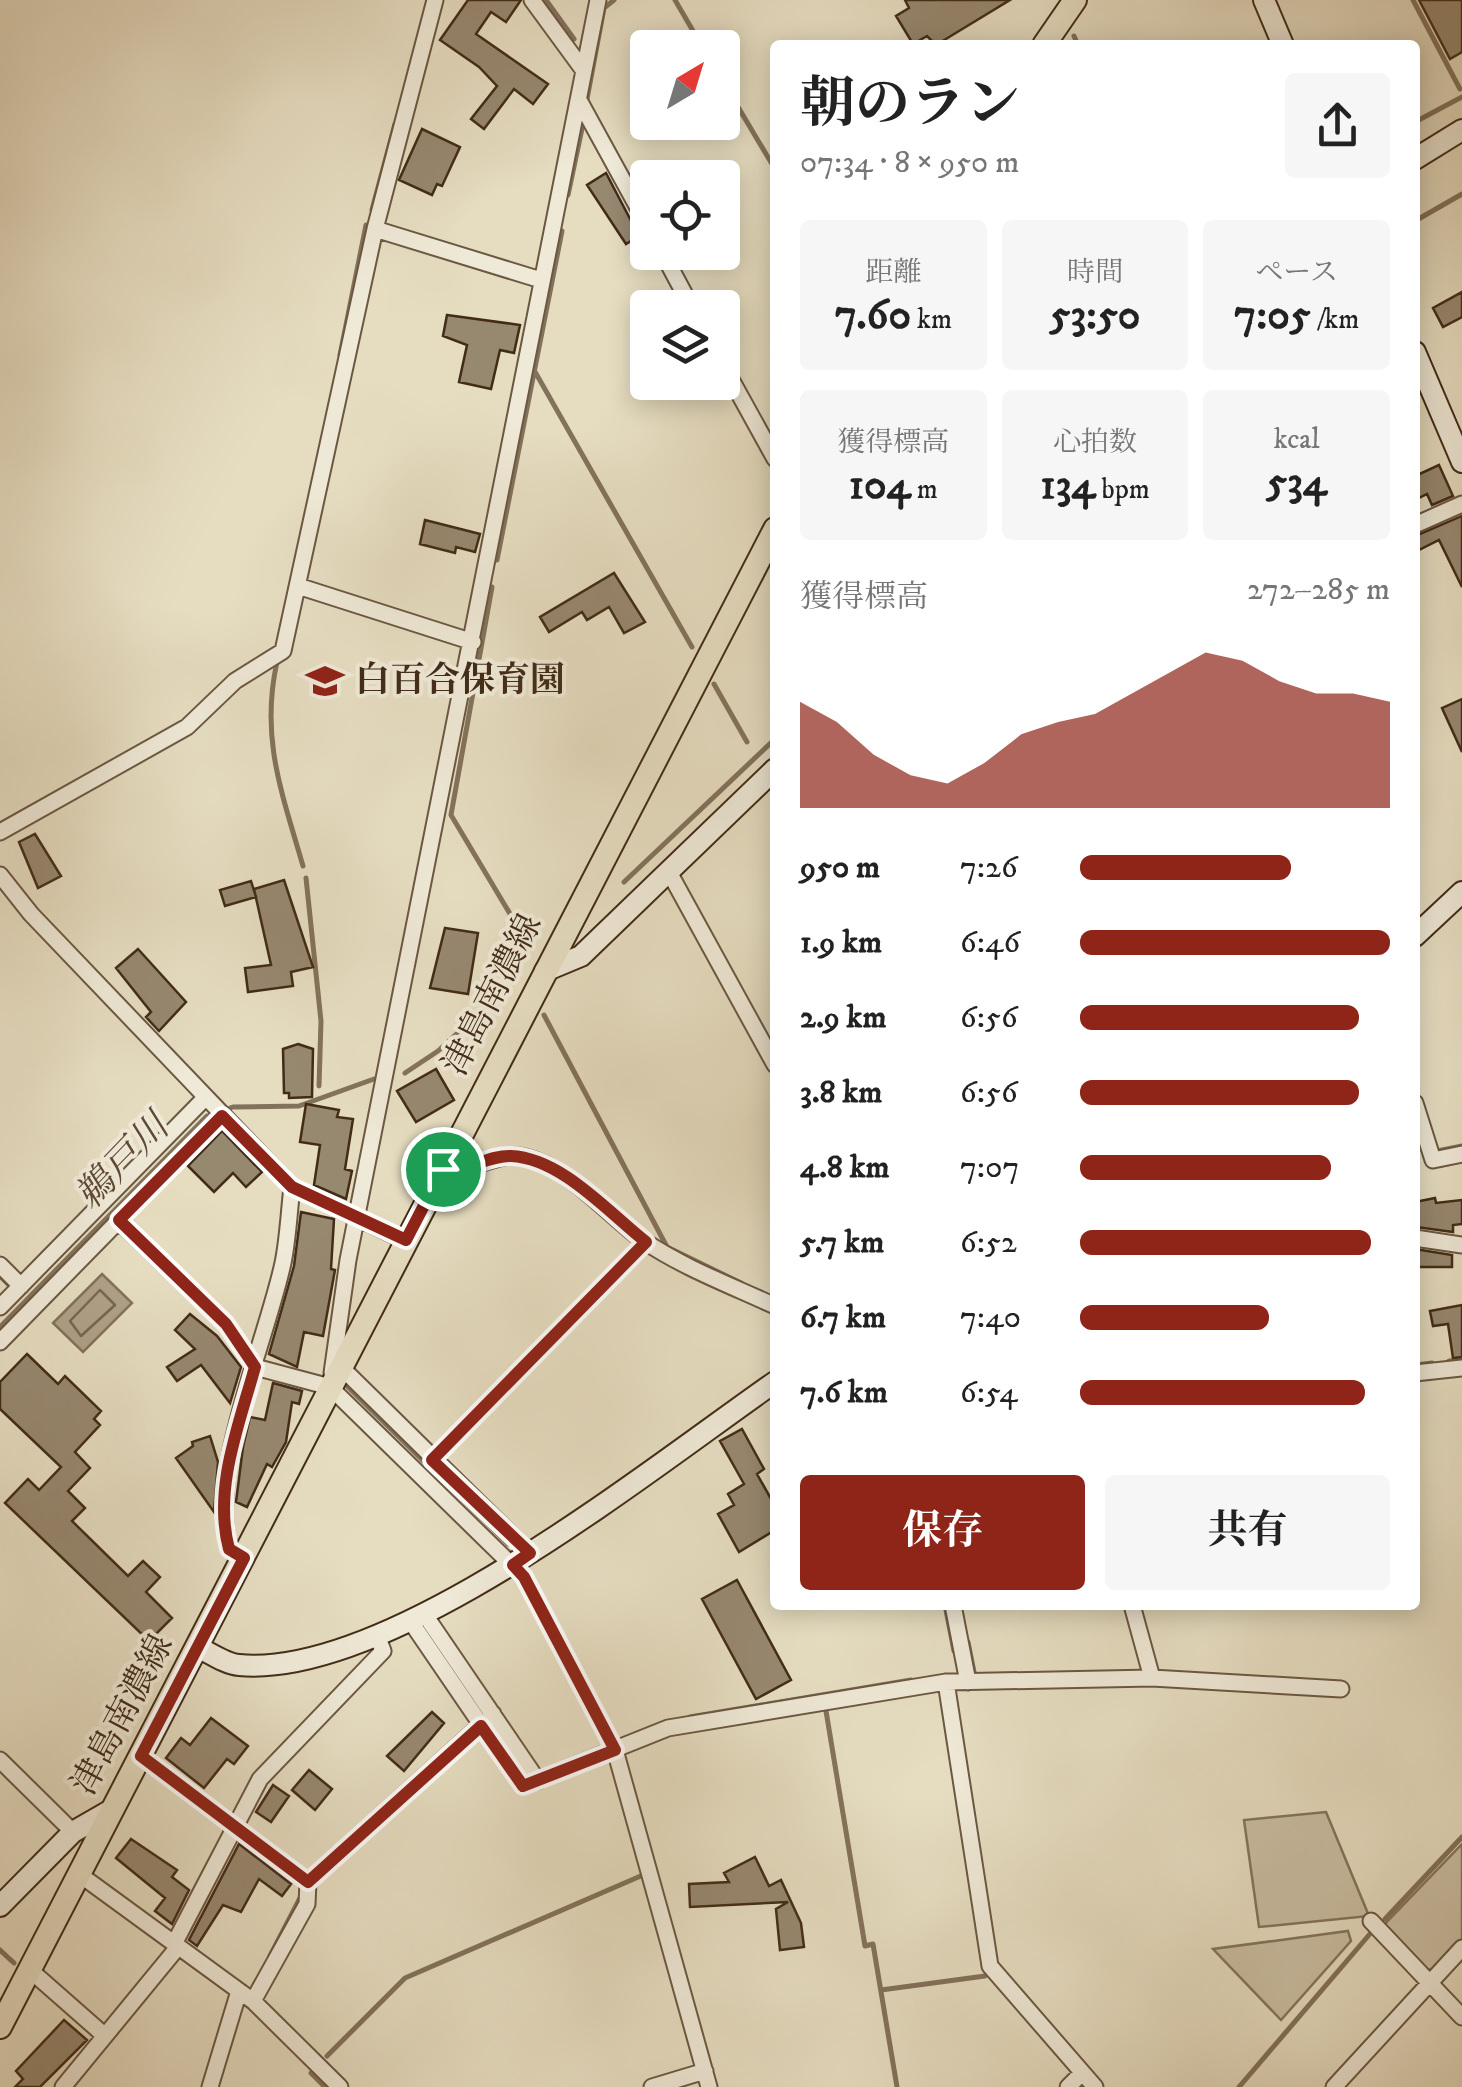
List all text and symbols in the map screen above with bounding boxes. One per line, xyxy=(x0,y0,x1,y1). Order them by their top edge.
north arrow xyxy=(630,30,740,140)
map controls xyxy=(630,30,740,400)
text: 朝のラン xyxy=(800,71,1020,140)
button: share xyxy=(1285,73,1390,178)
text: 07:34 · 8 × 950 m xyxy=(800,143,1019,183)
button: locate xyxy=(630,160,740,270)
text: 距離 xyxy=(865,255,921,290)
text: 時間 xyxy=(1067,255,1123,290)
text: ペース xyxy=(1255,255,1338,290)
button: layers xyxy=(630,290,740,400)
text: 7.60 xyxy=(835,290,911,342)
text: 53:50 xyxy=(1050,290,1140,342)
text: 7:05 xyxy=(1234,290,1311,342)
text: km xyxy=(911,302,952,337)
text: /km xyxy=(1311,302,1359,337)
text: kcal xyxy=(1274,422,1320,457)
text: 獲得標高 xyxy=(837,425,949,460)
text: 心拍数 xyxy=(1053,425,1137,460)
text: 534 xyxy=(1266,457,1327,509)
text: 104 xyxy=(849,460,911,512)
text: 134 xyxy=(1040,460,1096,512)
text: m xyxy=(911,472,938,507)
text: bpm xyxy=(1096,472,1150,507)
text: 272–285 m xyxy=(1247,570,1390,610)
text: 獲得標高 xyxy=(800,578,928,618)
place label: 白百合保育園 xyxy=(355,659,565,703)
school or university icon: 白百合保育園 xyxy=(304,660,346,702)
text: 950 m xyxy=(800,848,880,888)
text: 7:26 xyxy=(960,848,1018,888)
street label: 津島南濃線 xyxy=(434,907,552,1083)
text: 1.9 km xyxy=(800,923,882,963)
text: 6:46 xyxy=(960,923,1020,963)
text: 2.9 km xyxy=(800,998,887,1038)
text: 6:56 xyxy=(960,998,1018,1038)
text: 3.8 km xyxy=(800,1073,882,1113)
text: 6:56 xyxy=(960,1073,1018,1113)
water label: 鵜戸川 xyxy=(66,1101,183,1220)
pin xyxy=(401,1127,486,1212)
icon: arrive xyxy=(416,1142,471,1197)
text: 4.8 km xyxy=(800,1148,890,1188)
text: 7:07 xyxy=(960,1148,1019,1188)
text: 5.7 km xyxy=(800,1223,884,1263)
text: 6:52 xyxy=(960,1223,1017,1263)
text: 6.7 km xyxy=(800,1298,886,1338)
text: 7:40 xyxy=(960,1298,1021,1338)
text: 7.6 km xyxy=(800,1373,888,1413)
text: 6:54 xyxy=(960,1373,1018,1413)
button: 保存 xyxy=(800,1475,1085,1590)
button: 共有 xyxy=(1105,1475,1390,1590)
street label: 津島南濃線 xyxy=(62,1627,184,1803)

